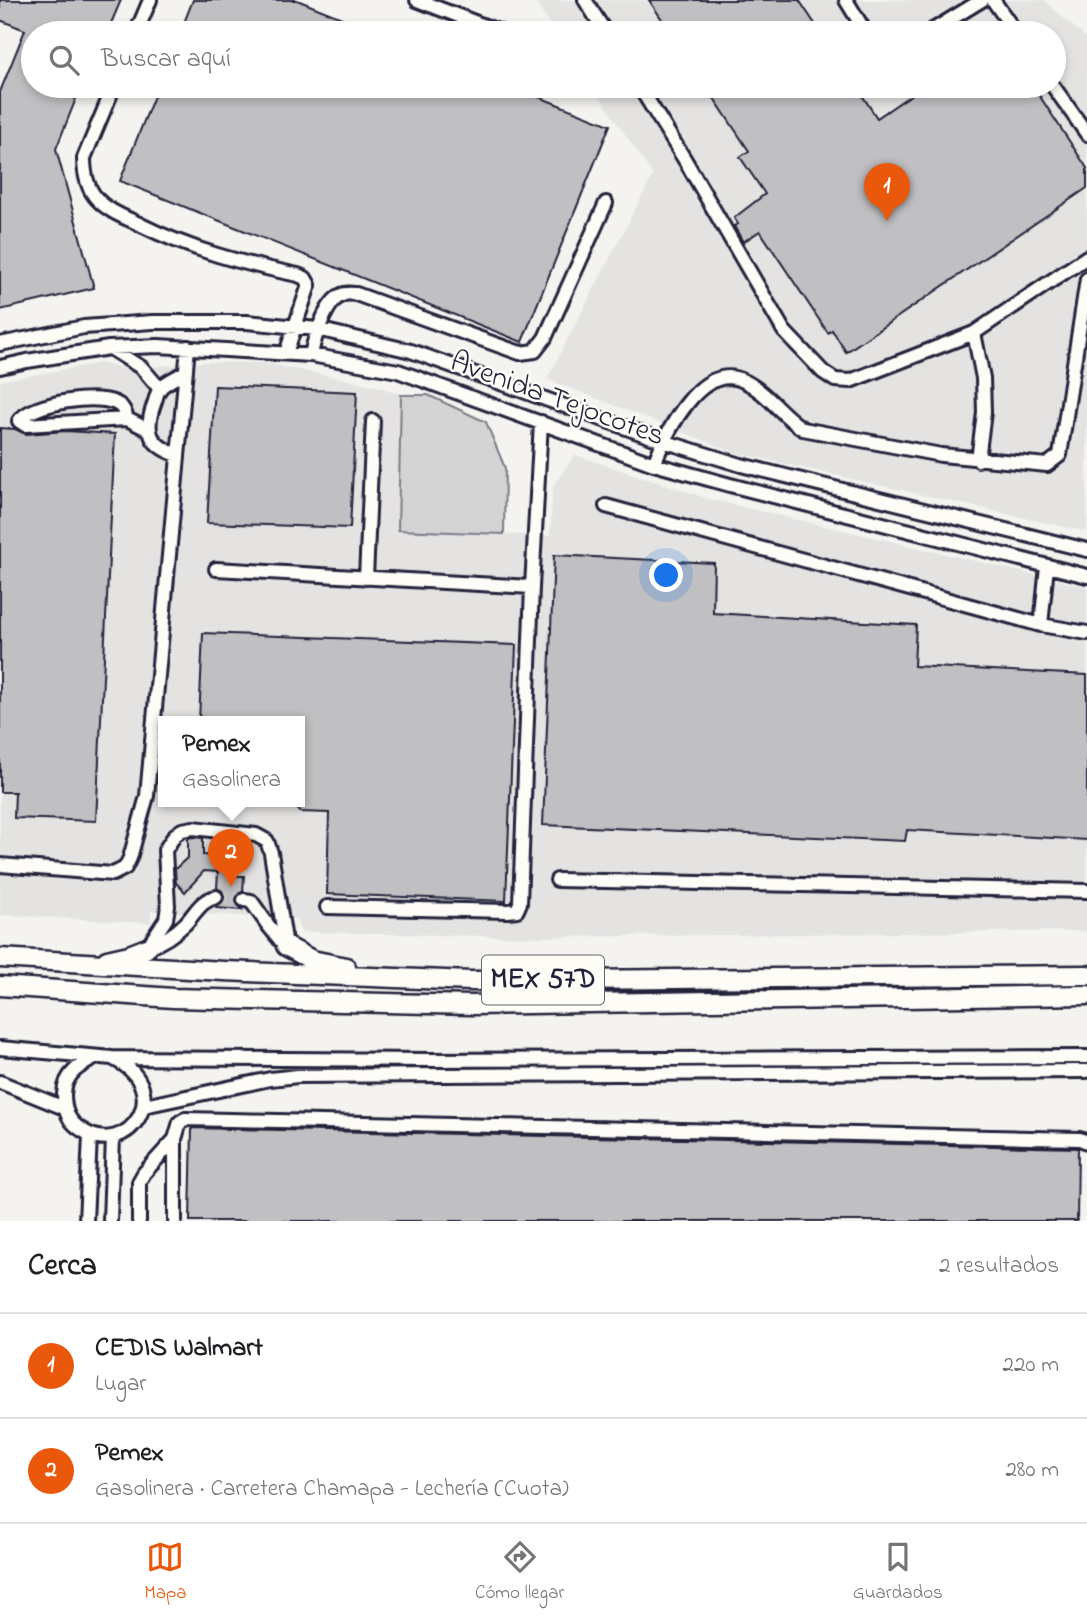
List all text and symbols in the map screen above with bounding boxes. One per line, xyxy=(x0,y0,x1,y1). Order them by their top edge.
search box xyxy=(21,21,1066,98)
icon: search xyxy=(45,41,83,79)
text: Buscar aquí xyxy=(101,41,231,79)
pin: 1 xyxy=(864,163,910,221)
street label: Avenida Tejocotes xyxy=(444,341,670,459)
your location xyxy=(649,558,683,592)
popup xyxy=(158,716,305,807)
text: Pemex xyxy=(182,726,251,764)
text: Gasolinera xyxy=(182,764,281,797)
pin: 2 xyxy=(208,829,254,887)
road number: MEX 57D xyxy=(482,956,604,1004)
text: Cerca xyxy=(28,1245,97,1289)
text: 2 resultados xyxy=(939,1250,1059,1283)
text: CEDIS Walmart xyxy=(95,1330,263,1368)
text: 1 xyxy=(47,1349,55,1382)
text: 220 m xyxy=(1003,1349,1059,1382)
text: Lugar xyxy=(95,1368,147,1401)
text: Pemex xyxy=(95,1435,164,1473)
text: 2 xyxy=(45,1454,57,1487)
text: 280 m xyxy=(1005,1454,1059,1487)
text: Gasolinera · Carretera Chamapa - Lechería (Cuota) xyxy=(95,1473,569,1506)
tab: Mapa xyxy=(144,1538,187,1607)
tab: Cómo llegar xyxy=(475,1538,564,1607)
tab: Guardados xyxy=(853,1538,943,1607)

